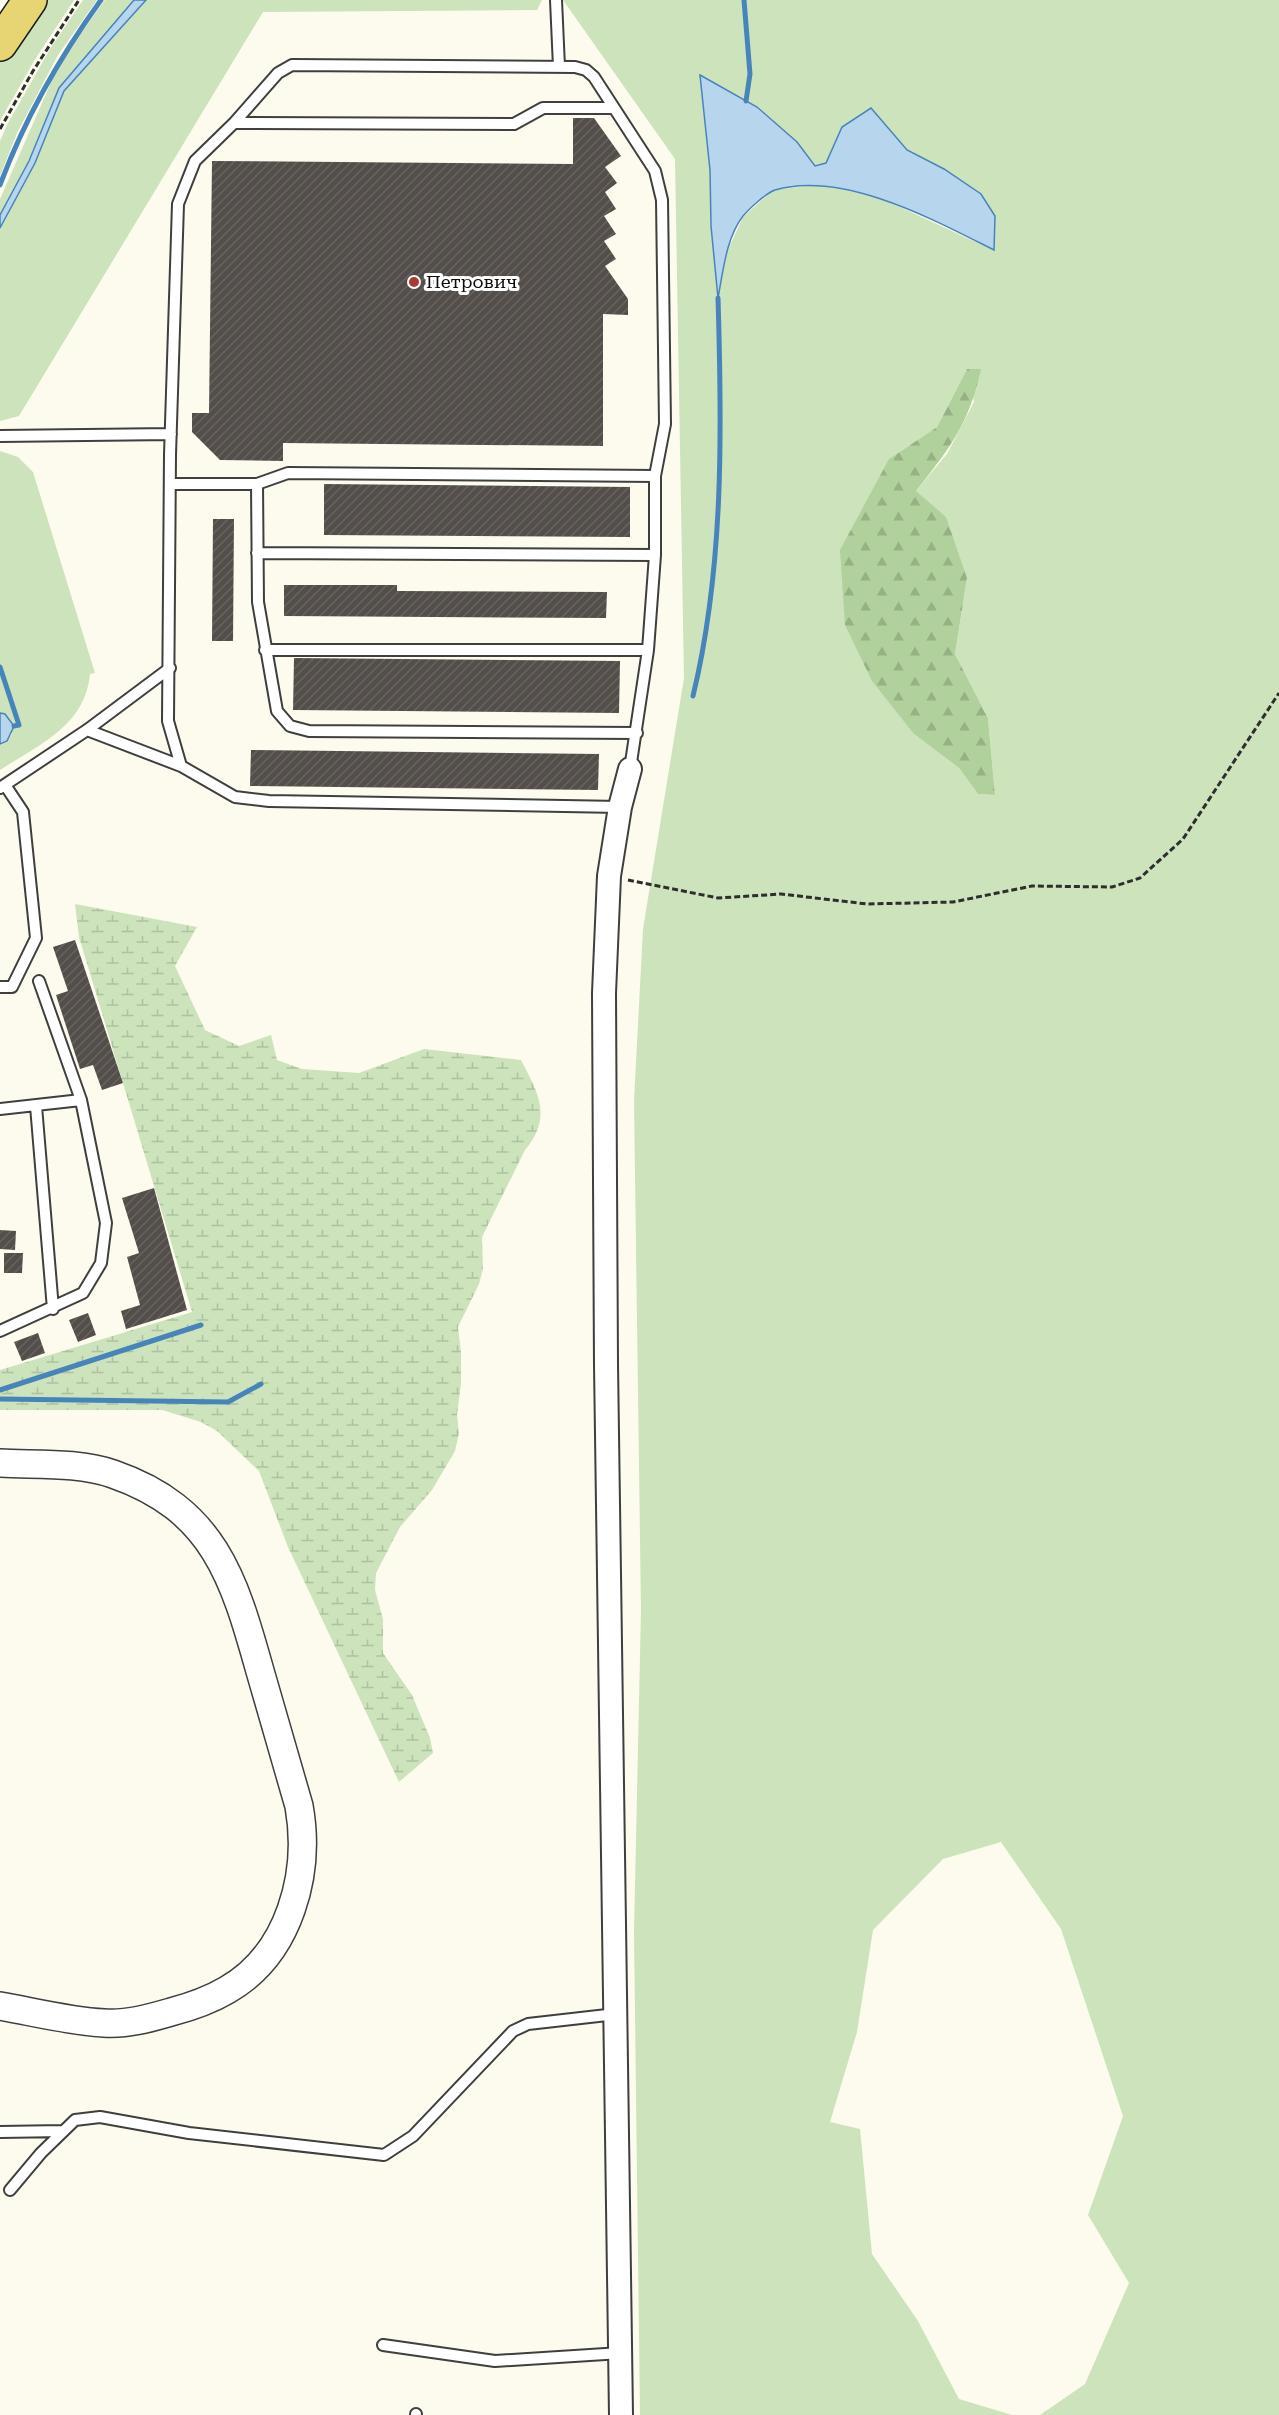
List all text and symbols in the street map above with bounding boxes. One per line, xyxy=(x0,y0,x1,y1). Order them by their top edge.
place label: Петрович xyxy=(426,271,517,292)
marker: Петрович xyxy=(407,275,421,289)

